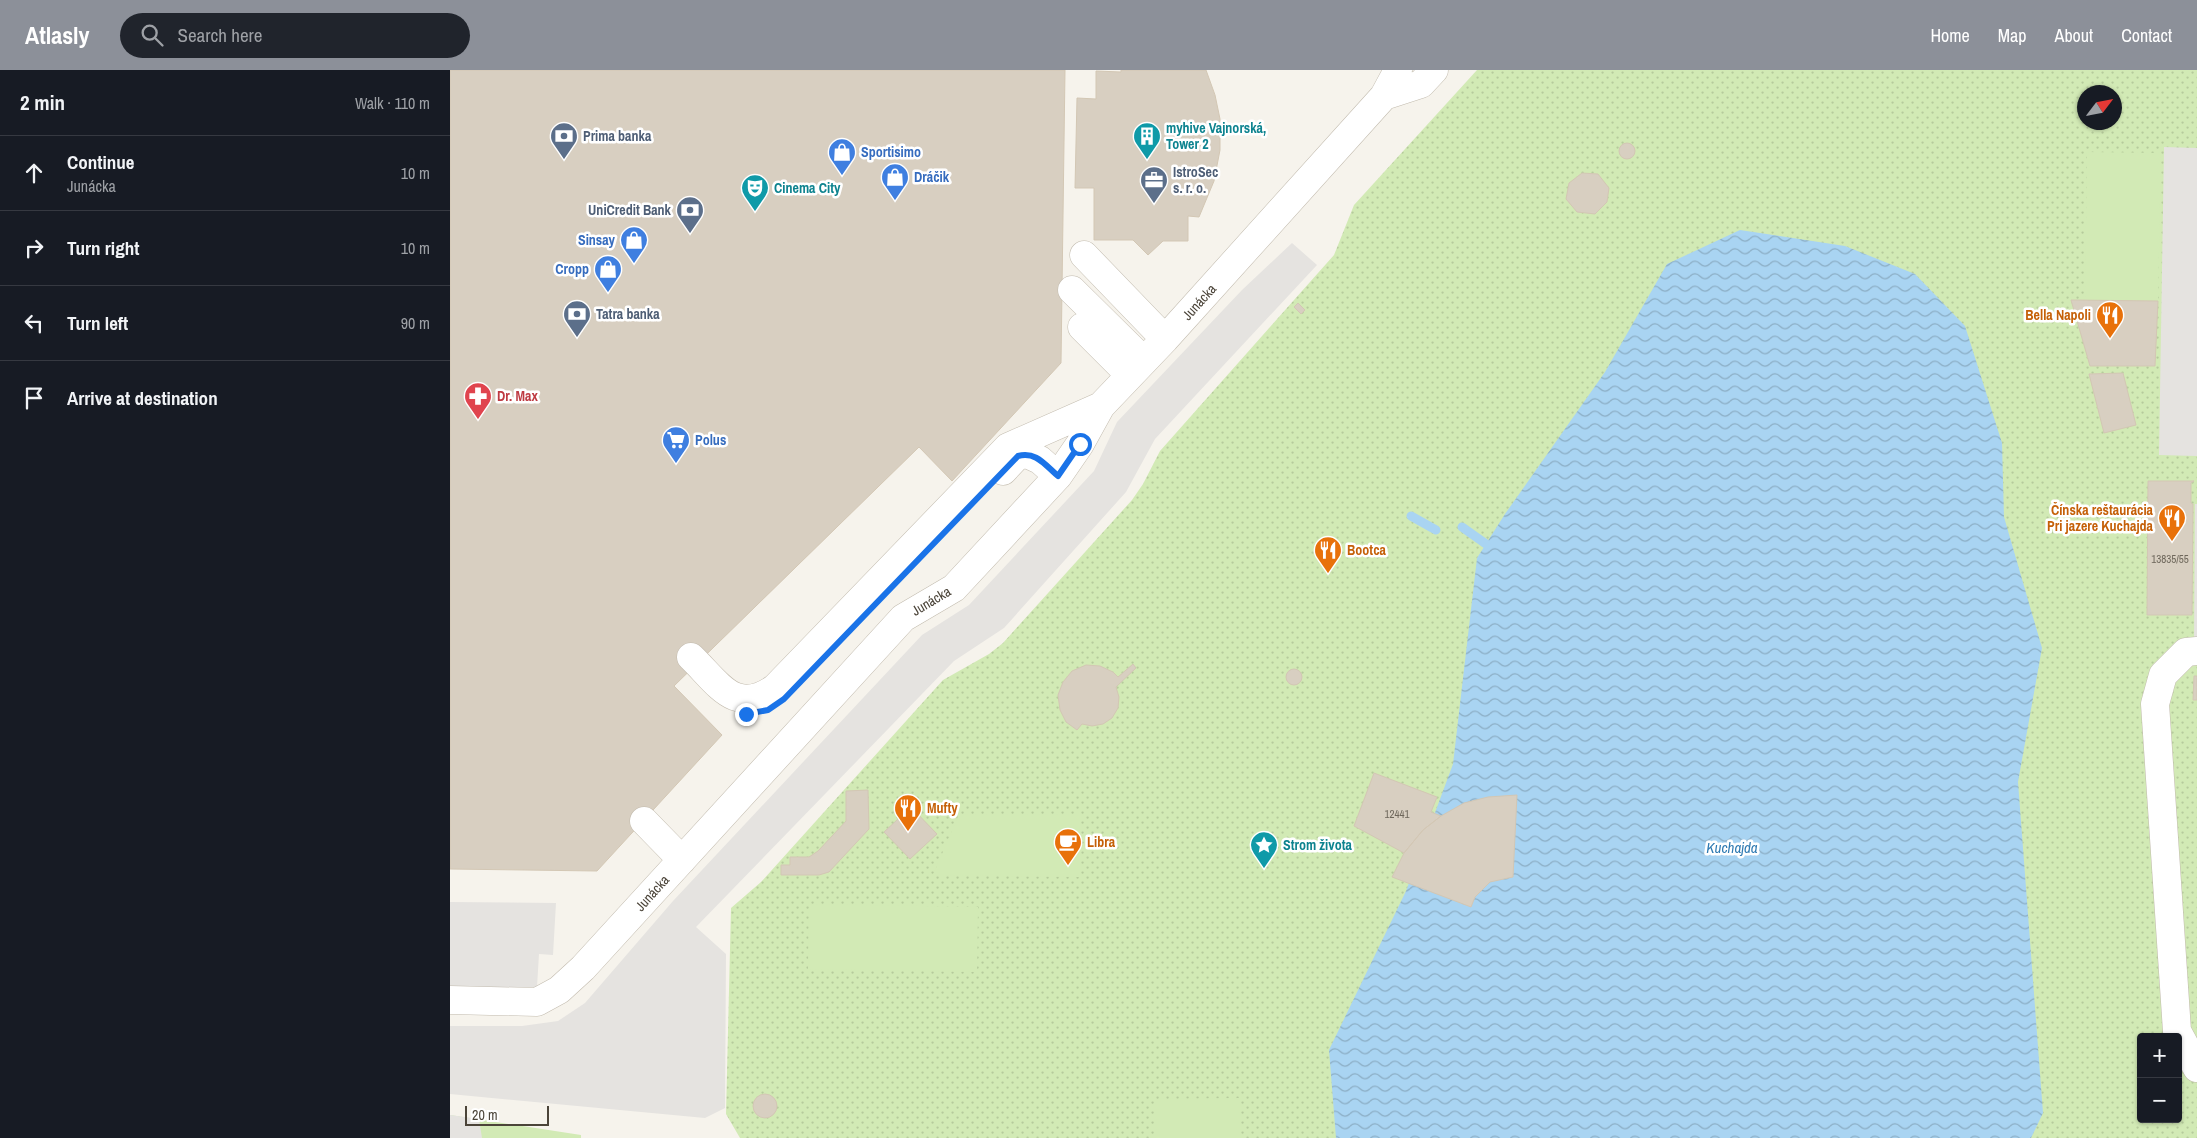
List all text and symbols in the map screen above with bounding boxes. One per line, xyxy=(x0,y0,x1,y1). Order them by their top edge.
search box xyxy=(120,13,470,58)
text: Atlasly xyxy=(25,19,90,51)
icon: search xyxy=(138,21,166,49)
text: Search here xyxy=(178,22,262,48)
text: Home xyxy=(1930,23,1970,48)
text: Map xyxy=(1998,23,2027,48)
text: About xyxy=(2055,23,2093,48)
text: Contact xyxy=(2121,23,2172,48)
north arrow xyxy=(2077,85,2122,130)
text: 2 min xyxy=(20,88,65,117)
text: Walk · 110 m xyxy=(355,92,430,114)
place label: myhive Vajnorská, Tower 2 xyxy=(1166,119,1266,153)
bank icon: Prima banka xyxy=(549,121,579,160)
building icon: myhive Vajnorská, Tower 2 xyxy=(1132,121,1162,160)
place label: Prima banka xyxy=(583,127,652,145)
shop icon: Sportisimo xyxy=(827,137,857,176)
place label: Sportisimo xyxy=(861,143,921,161)
text: Continue xyxy=(67,149,135,175)
icon: ahead xyxy=(20,159,48,187)
text: 10 m xyxy=(401,162,430,184)
shop icon: Dráčik xyxy=(880,162,910,201)
place label: IstroSec s. r. o. xyxy=(1173,163,1218,197)
office icon: IstroSec s. r. o. xyxy=(1139,165,1169,204)
place label: Dráčik xyxy=(914,168,950,186)
theatre icon: Cinema City xyxy=(740,173,770,212)
text: Junácka xyxy=(67,175,116,197)
place label: Cinema City xyxy=(774,179,841,197)
bank icon: UniCredit Bank xyxy=(675,195,705,234)
place label: UniCredit Bank xyxy=(588,201,672,219)
shop icon: Sinsay xyxy=(619,225,649,264)
place label: Sinsay xyxy=(578,231,616,249)
icon: right xyxy=(20,234,48,262)
text: Turn right xyxy=(67,235,139,261)
text: 10 m xyxy=(401,237,430,259)
shop icon: Cropp xyxy=(593,254,623,293)
place label: Cropp xyxy=(555,260,589,278)
street label: Junácka xyxy=(1178,280,1220,324)
bank icon: Tatra banka xyxy=(562,299,592,338)
restaurant icon: Bella Napoli xyxy=(2095,300,2125,339)
place label: Tatra banka xyxy=(596,305,660,323)
place label: Bella Napoli xyxy=(2025,306,2091,324)
icon: left xyxy=(20,309,48,337)
text: Turn left xyxy=(67,310,128,336)
text: 90 m xyxy=(401,312,430,334)
pharmacy icon: Dr. Max xyxy=(463,381,493,420)
icon: arrive xyxy=(20,384,48,412)
text: Arrive at destination xyxy=(67,385,218,411)
place label: Dr. Max xyxy=(497,387,538,405)
supermarket icon: Polus xyxy=(661,425,691,464)
place label: Polus xyxy=(695,431,726,449)
route start xyxy=(1069,433,1092,456)
place label: Čínska reštaurácia Pri jazere Kuchajda xyxy=(2047,501,2154,535)
restaurant icon: Čínska reštaurácia Pri jazere Kuchajda xyxy=(2157,503,2187,542)
restaurant icon: Bootca xyxy=(1313,535,1343,574)
place label: Bootca xyxy=(1347,541,1387,559)
house number: 13835/55 xyxy=(2151,552,2189,566)
street label: Junácka xyxy=(908,582,954,620)
route end xyxy=(735,703,758,726)
restaurant icon: Mufty xyxy=(893,793,923,832)
place label: Mufty xyxy=(927,799,958,817)
house number: 12441 xyxy=(1384,807,1410,821)
cafe icon: Libra xyxy=(1053,827,1083,866)
place icon: Strom života xyxy=(1249,830,1279,869)
place label: Libra xyxy=(1087,833,1116,851)
place label: Strom života xyxy=(1283,836,1353,854)
water label: Kuchajda xyxy=(1706,837,1758,858)
street label: Junácka xyxy=(631,871,673,915)
map controls xyxy=(2137,1033,2182,1123)
button: + xyxy=(2137,1033,2182,1078)
button: − xyxy=(2137,1078,2182,1123)
scale bar xyxy=(465,1103,549,1126)
text: 20 m xyxy=(472,1106,498,1124)

